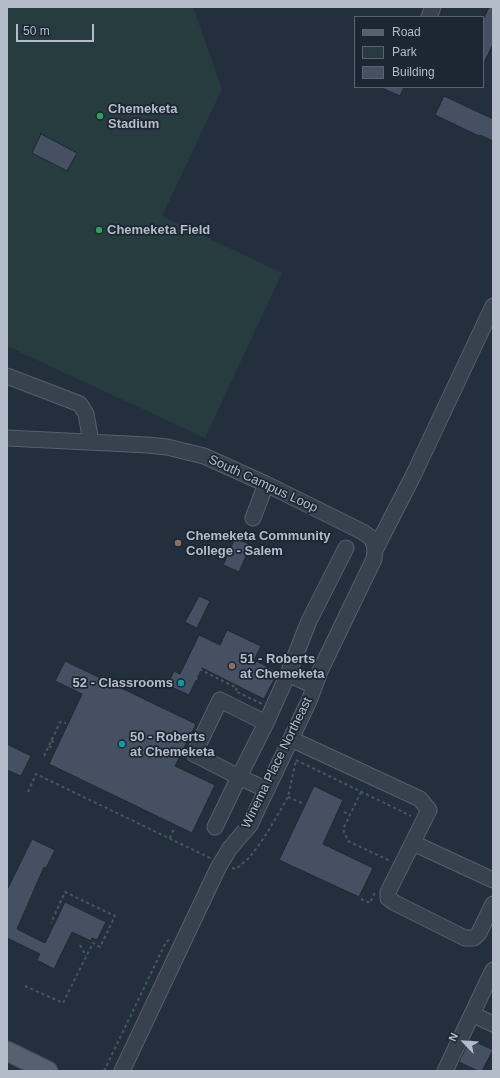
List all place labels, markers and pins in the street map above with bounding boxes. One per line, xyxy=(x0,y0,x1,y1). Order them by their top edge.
place label: Chemeketa Stadium xyxy=(108,101,177,132)
marker: Chemeketa Stadium xyxy=(95,111,105,121)
place label: Chemeketa Field xyxy=(107,222,210,238)
marker: Chemeketa Field xyxy=(94,225,104,235)
place label: Chemeketa Community College - Salem xyxy=(186,528,330,559)
marker: Chemeketa Community College - Salem xyxy=(173,538,183,548)
place label: 51 - Roberts at Chemeketa xyxy=(240,651,325,682)
marker: 51 - Roberts at Chemeketa xyxy=(227,661,237,671)
place label: 52 - Classrooms xyxy=(73,675,173,691)
marker: 52 - Classrooms xyxy=(176,678,186,688)
place label: 50 - Roberts at Chemeketa xyxy=(130,729,215,760)
marker: 50 - Roberts at Chemeketa xyxy=(117,739,127,749)

